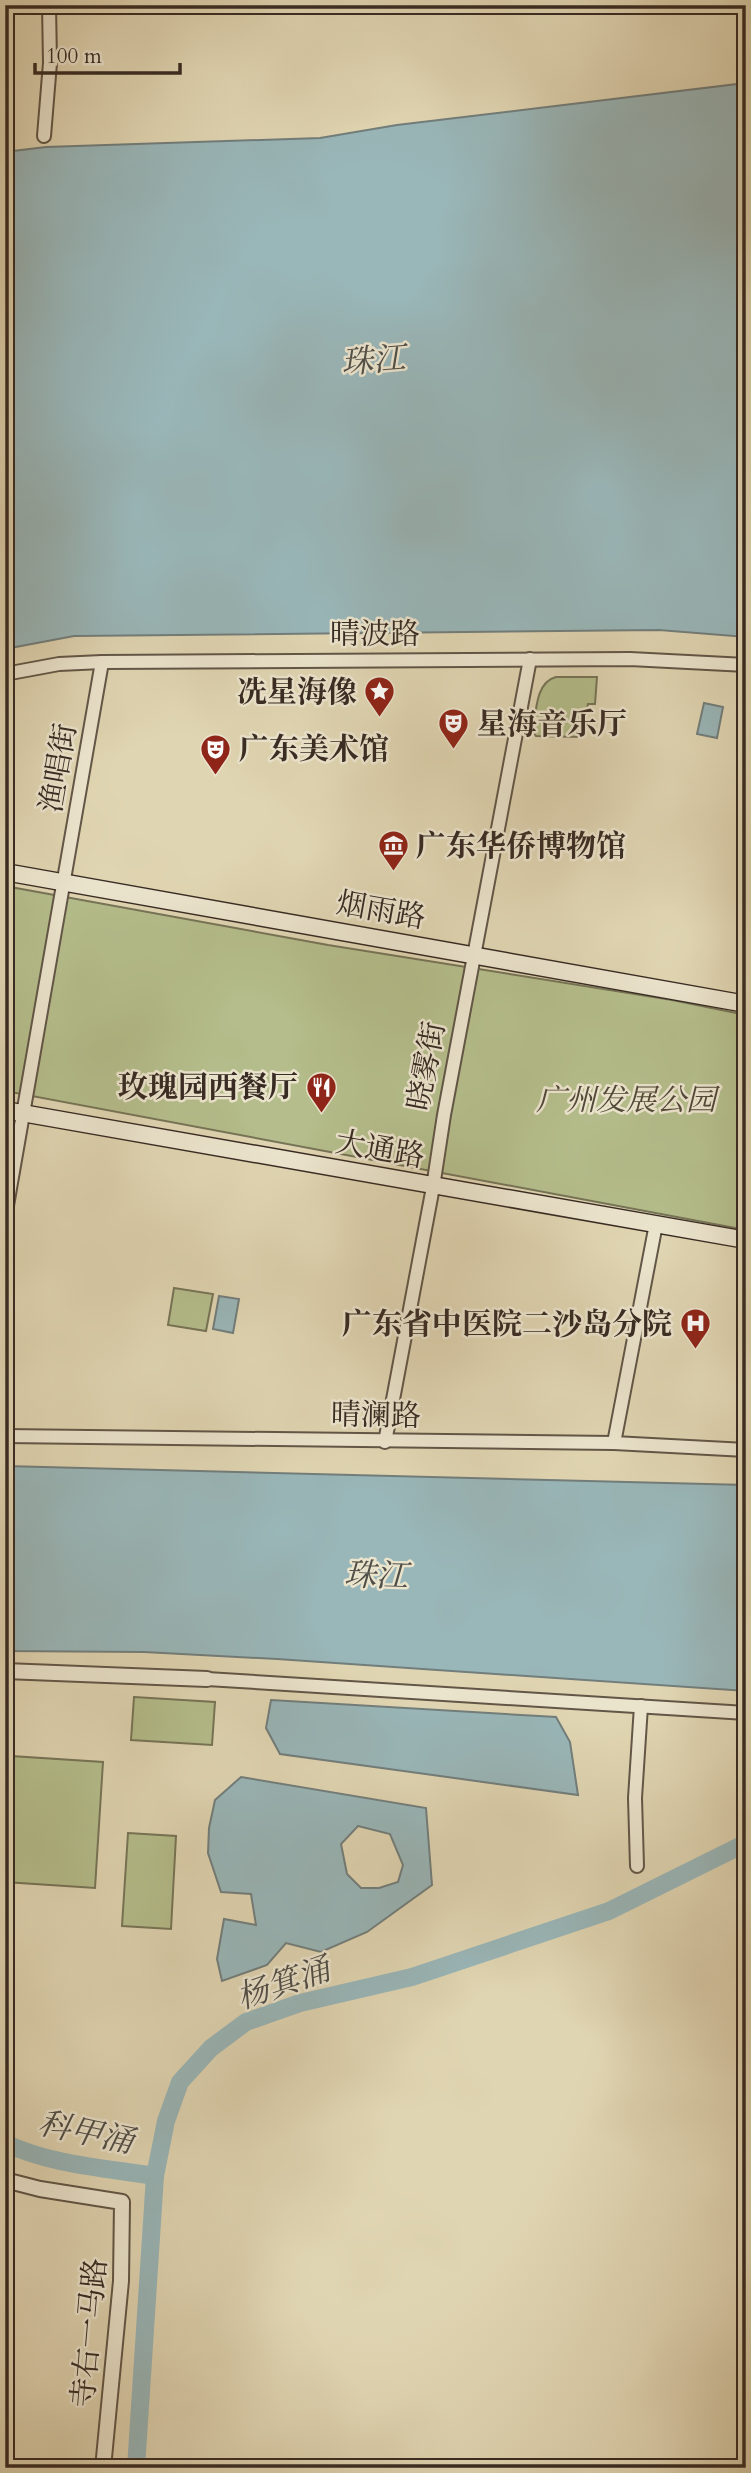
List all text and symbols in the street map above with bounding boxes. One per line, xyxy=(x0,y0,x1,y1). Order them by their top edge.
scale bar xyxy=(35,32,180,76)
text: 100 m xyxy=(46,42,102,71)
water label: 珠江 xyxy=(339,336,411,386)
street label: 晴波路 xyxy=(330,614,420,655)
place label: 冼星海像 xyxy=(237,672,357,713)
place icon: 冼星海像 xyxy=(363,675,397,719)
place label: 星海音乐厅 xyxy=(477,704,627,745)
theatre icon: 星海音乐厅 xyxy=(437,707,471,751)
street label: 渔唱街 xyxy=(30,720,86,816)
place label: 广东美术馆 xyxy=(239,729,389,770)
theatre icon: 广东美术馆 xyxy=(199,732,233,776)
place label: 广东华侨博物馆 xyxy=(416,826,626,867)
museum icon: 广东华侨博物馆 xyxy=(376,829,410,873)
street label: 烟雨路 xyxy=(333,882,429,938)
street label: 晓雾街 xyxy=(398,1018,455,1114)
place label: 玫瑰园西餐厅 xyxy=(118,1067,298,1108)
restaurant icon: 玫瑰园西餐厅 xyxy=(304,1070,338,1114)
park label: 广州发展公园 xyxy=(536,1080,720,1121)
street label: 大通路 xyxy=(332,1121,428,1177)
place label: 广东省中医院二沙岛分院 xyxy=(342,1304,672,1345)
hospital icon: 广东省中医院二沙岛分院 xyxy=(678,1307,712,1351)
street label: 晴澜路 xyxy=(331,1394,421,1437)
water label: 珠江 xyxy=(343,1553,413,1599)
water label: 杨箕涌 xyxy=(231,1946,340,2020)
water label: 科甲涌 xyxy=(34,2101,141,2165)
street label: 寺右一马路 xyxy=(63,2257,116,2410)

